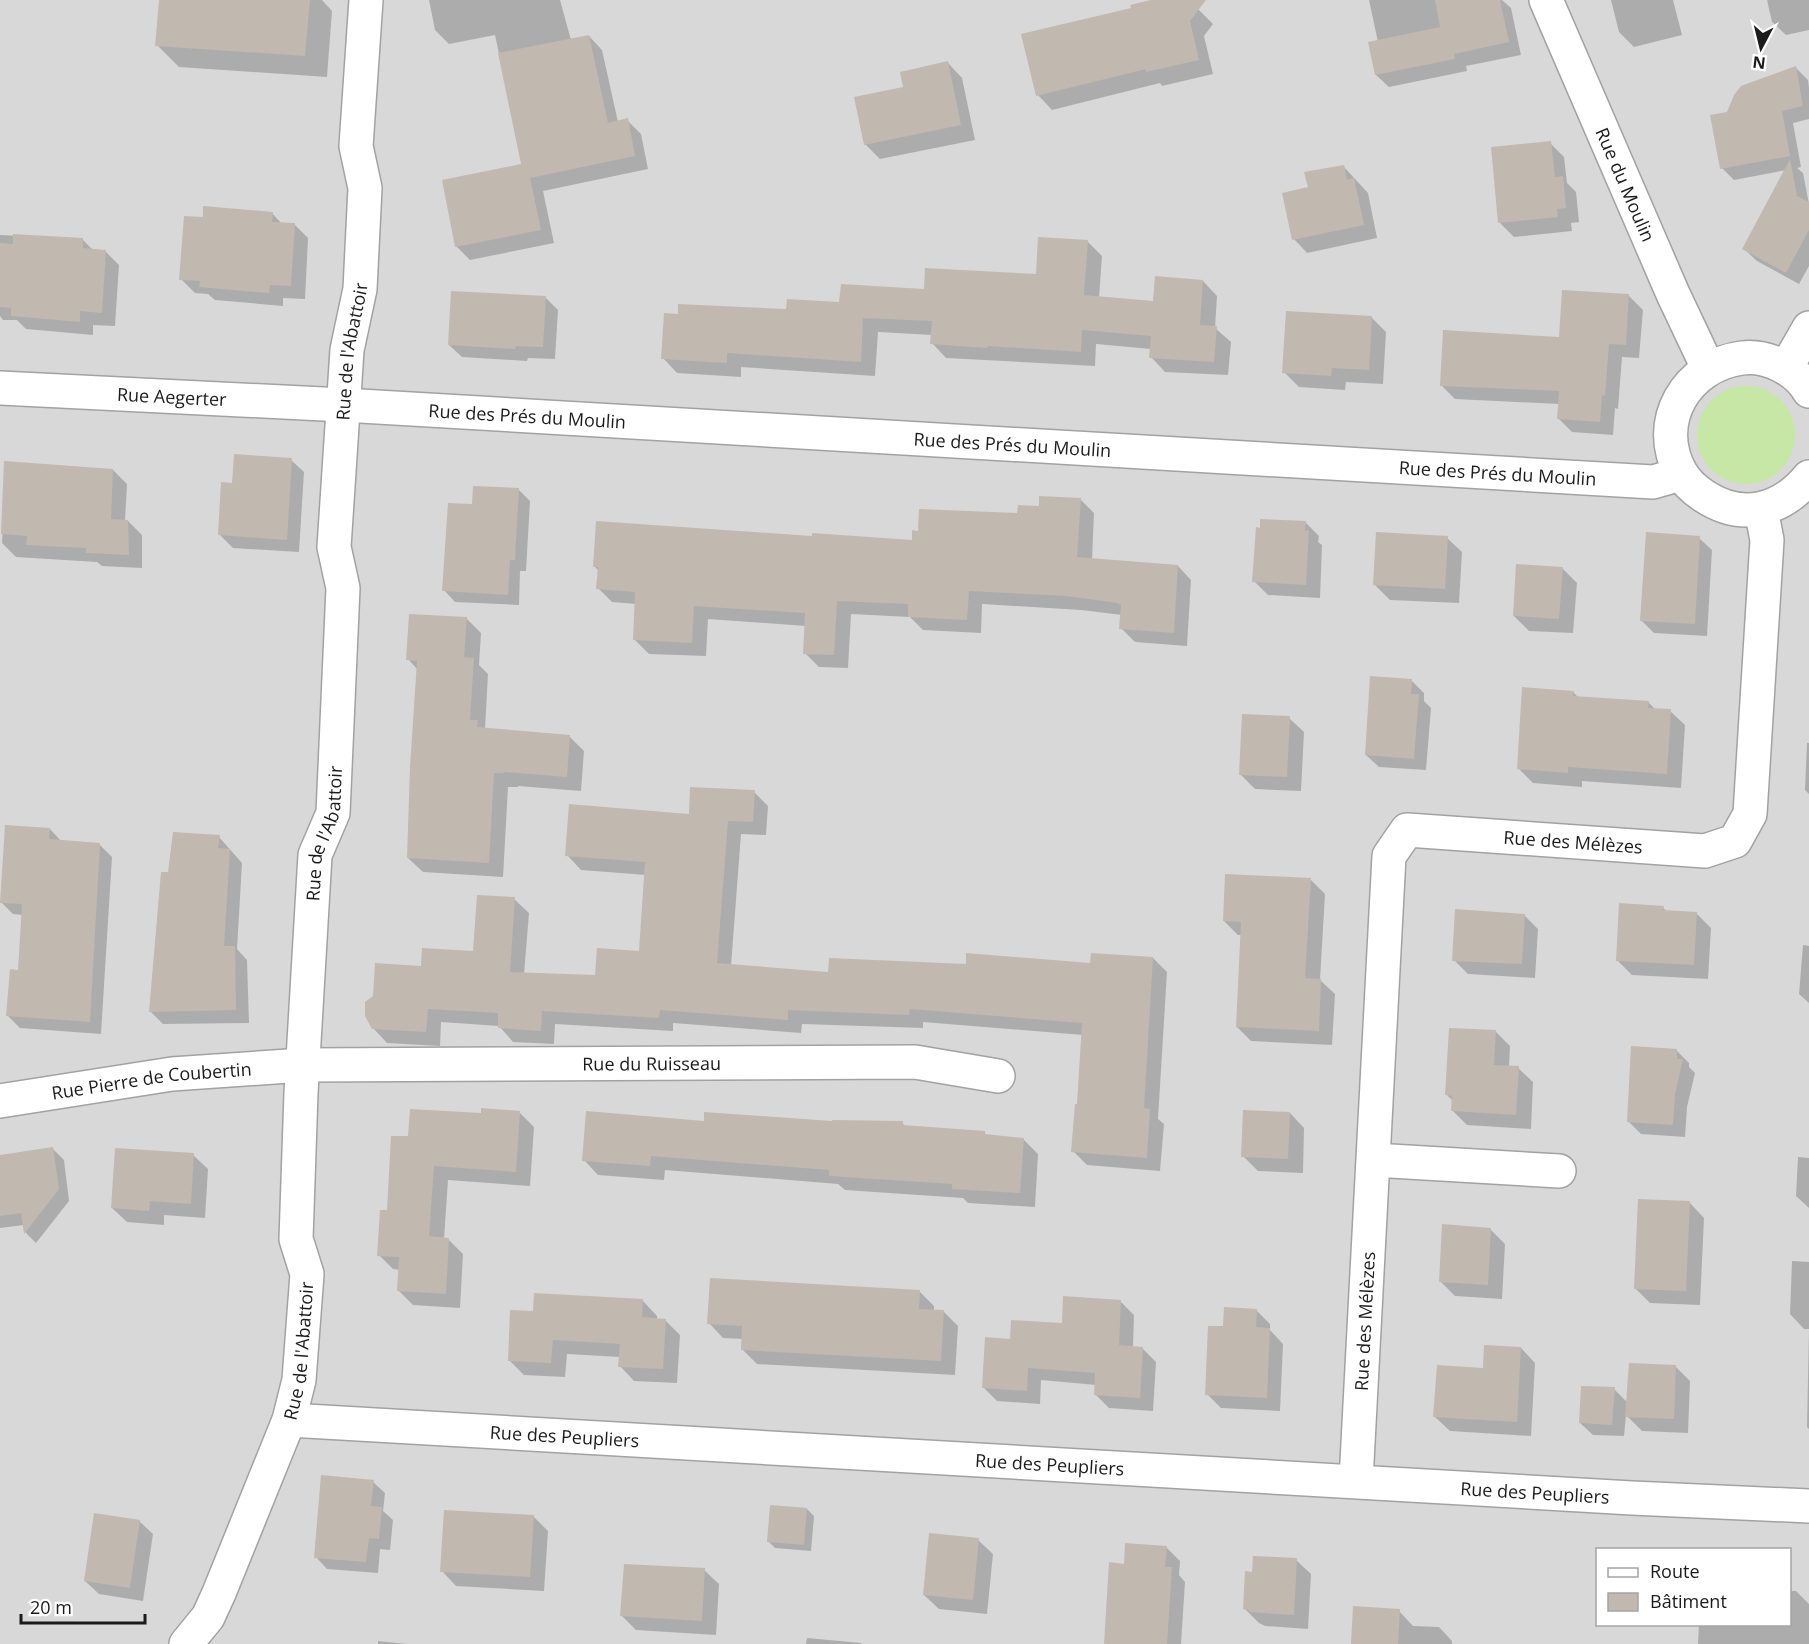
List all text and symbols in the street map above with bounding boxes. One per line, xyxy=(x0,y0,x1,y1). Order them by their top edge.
north arrow xyxy=(1731,18,1791,78)
text: N xyxy=(1751,51,1767,75)
street label: Rue du Moulin xyxy=(1591,124,1661,245)
street label: Rue de l'Abattoir xyxy=(330,281,372,421)
street label: Rue Aegerter xyxy=(116,382,228,411)
street label: Rue des Prés du Moulin xyxy=(428,398,627,434)
street label: Rue des Prés du Moulin xyxy=(913,427,1112,462)
street label: Rue des Prés du Moulin xyxy=(1398,455,1597,491)
street label: Rue de l'Abattoir xyxy=(300,765,347,902)
street label: Rue des Mélèzes xyxy=(1503,825,1643,859)
street label: Rue du Ruisseau xyxy=(582,1051,721,1076)
street label: Rue Pierre de Coubertin xyxy=(50,1057,252,1105)
street label: Rue des Mélèzes xyxy=(1349,1251,1380,1391)
street label: Rue de l'Abattoir xyxy=(277,1280,318,1422)
street label: Rue des Peupliers xyxy=(489,1420,640,1452)
street label: Rue des Peupliers xyxy=(974,1448,1125,1480)
street label: Rue des Peupliers xyxy=(1460,1476,1610,1509)
legend xyxy=(1596,1548,1791,1626)
text: Route xyxy=(1650,1559,1700,1583)
scale bar xyxy=(21,1587,146,1625)
text: Bâtiment xyxy=(1650,1589,1727,1613)
text: 20 m xyxy=(30,1595,72,1619)

